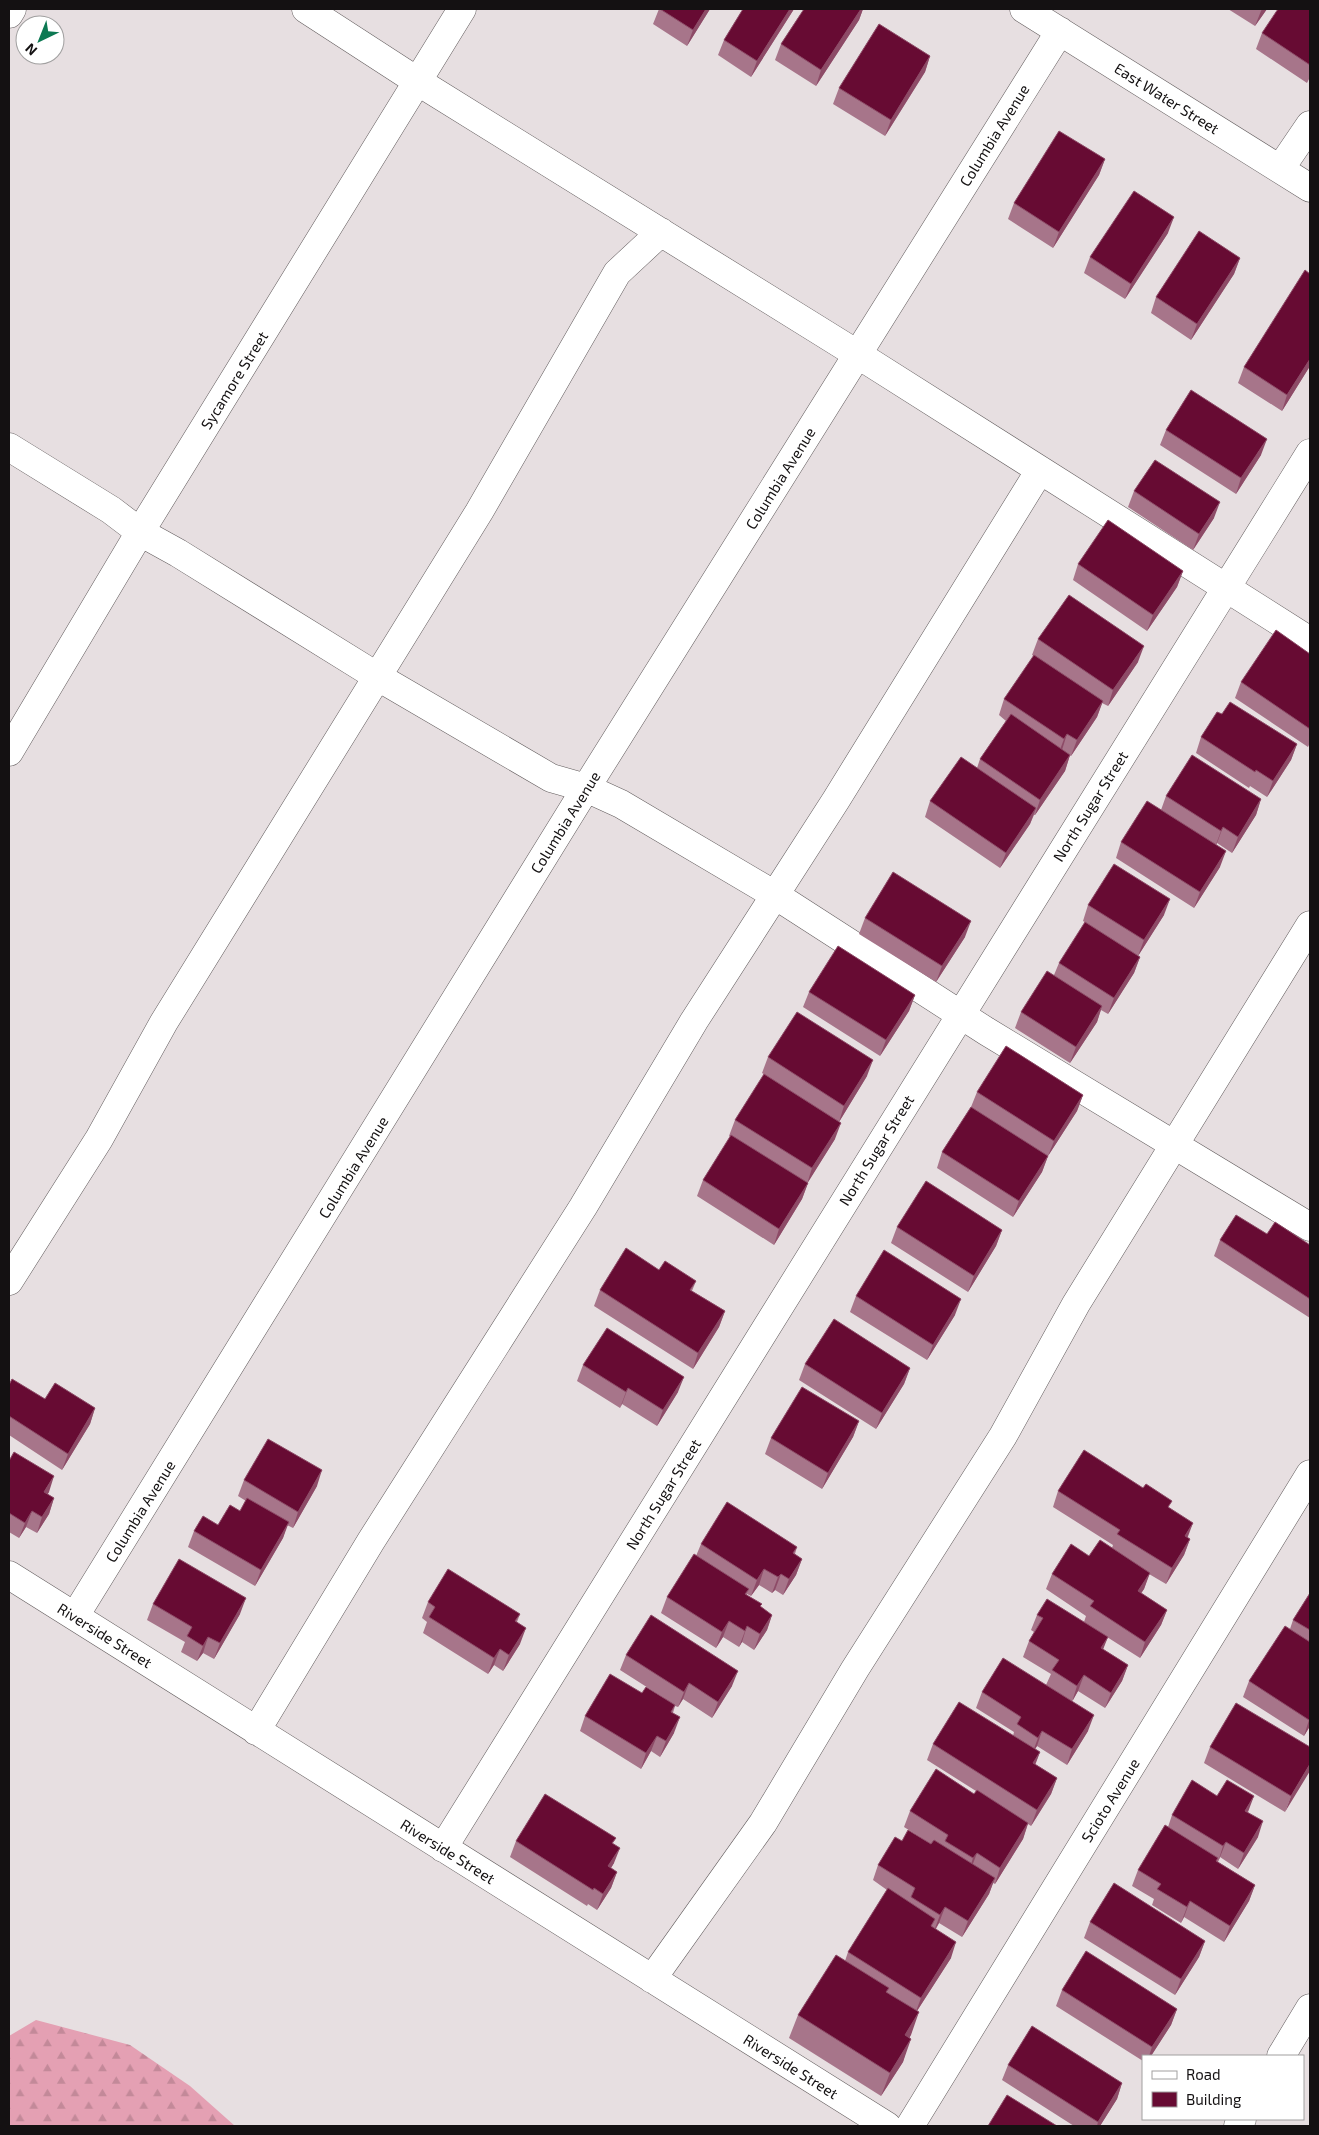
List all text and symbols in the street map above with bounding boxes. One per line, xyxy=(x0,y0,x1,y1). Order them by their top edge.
north arrow xyxy=(15,15,65,65)
text: N xyxy=(21,40,40,60)
street label: East Water Street xyxy=(1111,59,1223,138)
street label: Columbia Avenue xyxy=(955,81,1033,189)
street label: Sycamore Street xyxy=(197,327,272,432)
street label: Columbia Avenue xyxy=(741,424,819,532)
street label: North Sugar Street xyxy=(1049,747,1131,865)
street label: Columbia Avenue xyxy=(526,768,604,876)
street label: North Sugar Street xyxy=(835,1091,917,1209)
street label: Columbia Avenue xyxy=(314,1113,392,1221)
street label: North Sugar Street xyxy=(622,1435,704,1553)
street label: Columbia Avenue xyxy=(101,1457,179,1565)
street label: Riverside Street xyxy=(54,1599,156,1671)
street label: Scioto Avenue xyxy=(1077,1755,1143,1845)
street label: Riverside Street xyxy=(397,1815,499,1887)
street label: Riverside Street xyxy=(740,2030,842,2102)
legend xyxy=(1142,2055,1304,2120)
text: Road xyxy=(1186,2065,1221,2083)
text: Building xyxy=(1186,2090,1242,2108)

